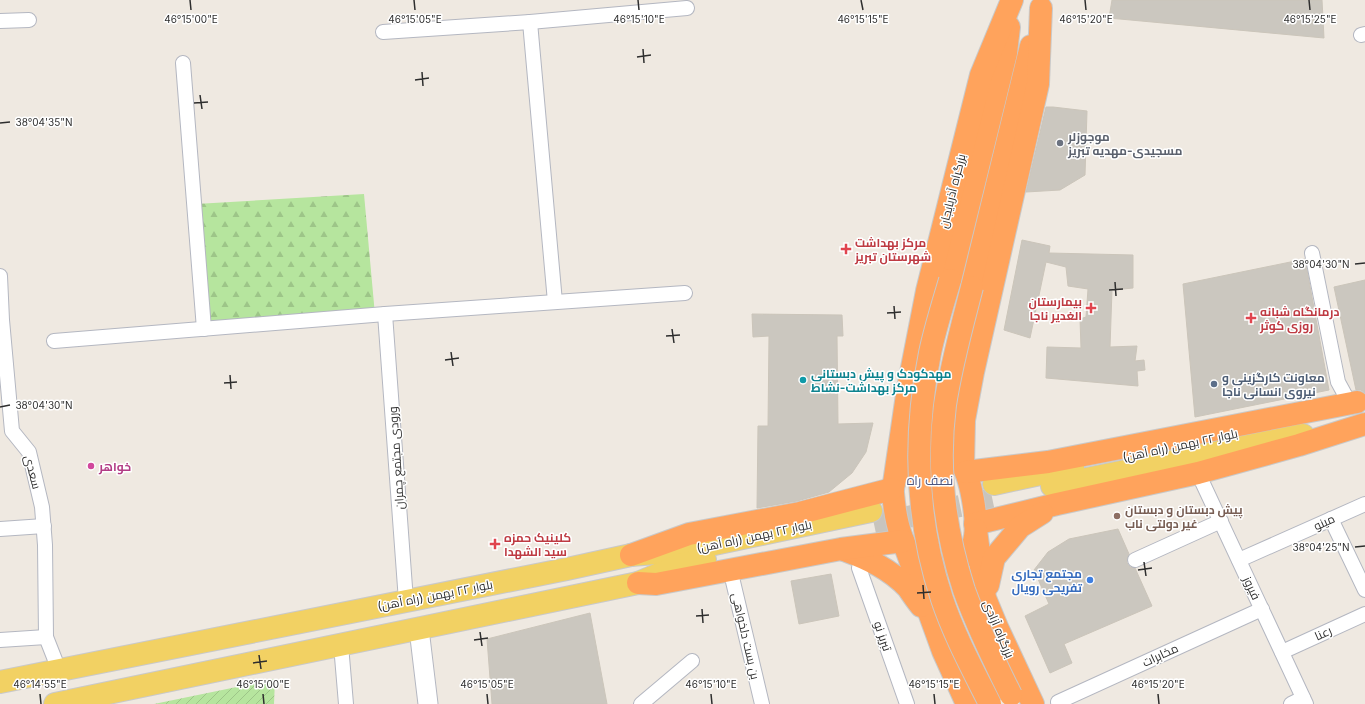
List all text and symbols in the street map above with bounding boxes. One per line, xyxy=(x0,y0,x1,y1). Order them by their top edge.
text: 46°15'00"E xyxy=(164,13,218,25)
text: 46°15'05"E xyxy=(388,13,442,25)
text: 46°15'10"E xyxy=(613,13,665,25)
text: 46°15'15"E xyxy=(837,13,889,25)
text: 46°15'20"E xyxy=(1059,13,1113,25)
text: 46°15'25"E xyxy=(1283,13,1337,25)
text: 38°04'35"N xyxy=(16,116,73,128)
place label: موجوزلر مسجیدی-مهدیه تبریز xyxy=(1067,129,1182,159)
marker: موجوزلر مسجیدی-مهدیه تبریز xyxy=(1055,138,1065,148)
street label: بزرگراه آذربایجان xyxy=(936,152,968,230)
place label: مرکز بهداشت شهرستان تبریز xyxy=(854,235,931,265)
marker: مرکز بهداشت شهرستان تبریز xyxy=(840,243,852,255)
text: 38°04'30"N xyxy=(1292,258,1350,270)
place label: بیمارستان الغدیر ناجا xyxy=(1029,294,1082,324)
marker: بیمارستان الغدیر ناجا xyxy=(1085,302,1097,314)
place label: درمانگاه شبانه روزی کوثر xyxy=(1259,304,1339,334)
marker: درمانگاه شبانه روزی کوثر xyxy=(1245,312,1257,324)
place label: مهدکودک و پیش دبستانی مرکز بهداشت-نشاط xyxy=(811,366,951,396)
place label: معاونت کارگزینی و نیروی انسانی ناجا xyxy=(1222,370,1325,400)
marker: مهدکودک و پیش دبستانی مرکز بهداشت-نشاط xyxy=(798,375,808,385)
marker: معاونت کارگزینی و نیروی انسانی ناجا xyxy=(1209,379,1219,389)
text: 38°04'30"N xyxy=(15,399,73,411)
street label: ورودی مجتمع چمران xyxy=(385,406,409,510)
street label: بلوار ۲۲ بهمن (راه آهن) xyxy=(1121,425,1239,465)
street label: سعدی xyxy=(21,453,45,491)
place label: خواهر xyxy=(98,459,131,475)
marker: خواهر xyxy=(86,461,96,471)
district label: نصف راه xyxy=(907,472,953,488)
place label: پیش دبستان و دبستان غیر دولتی ناب xyxy=(1125,502,1243,532)
marker: پیش دبستان و دبستان غیر دولتی ناب xyxy=(1112,511,1122,521)
street label: مینو xyxy=(1311,511,1337,533)
street label: بلوار ۲۲ بهمن (راه آهن) xyxy=(695,516,813,556)
place label: کلینیک حمزه سید الشهدا xyxy=(504,530,571,560)
marker: کلینیک حمزه سید الشهدا xyxy=(489,538,501,550)
text: 38°04'25"N xyxy=(1293,541,1349,553)
place label: مجتمع تجاری تفریحی رویال xyxy=(1011,566,1083,596)
street label: فیروز xyxy=(1240,573,1264,602)
marker: مجتمع تجاری تفریحی رویال xyxy=(1085,575,1095,585)
street label: بلوار ۲۲ بهمن (راه آهن) xyxy=(376,576,494,614)
street label: بن بست دلخواهی xyxy=(729,591,763,681)
street label: بزرگراه آزادی xyxy=(980,598,1018,660)
street label: تبریز نو xyxy=(871,619,895,654)
street label: رعنا xyxy=(1312,623,1334,643)
street label: مخابرات xyxy=(1140,640,1180,670)
text: 46°14'55"E xyxy=(13,678,67,690)
text: 46°15'00"E xyxy=(236,678,290,690)
text: 46°15'05"E xyxy=(460,678,514,690)
text: 46°15'10"E xyxy=(685,678,737,690)
text: 46°15'15"E xyxy=(908,678,960,690)
text: 46°15'20"E xyxy=(1131,678,1185,690)

